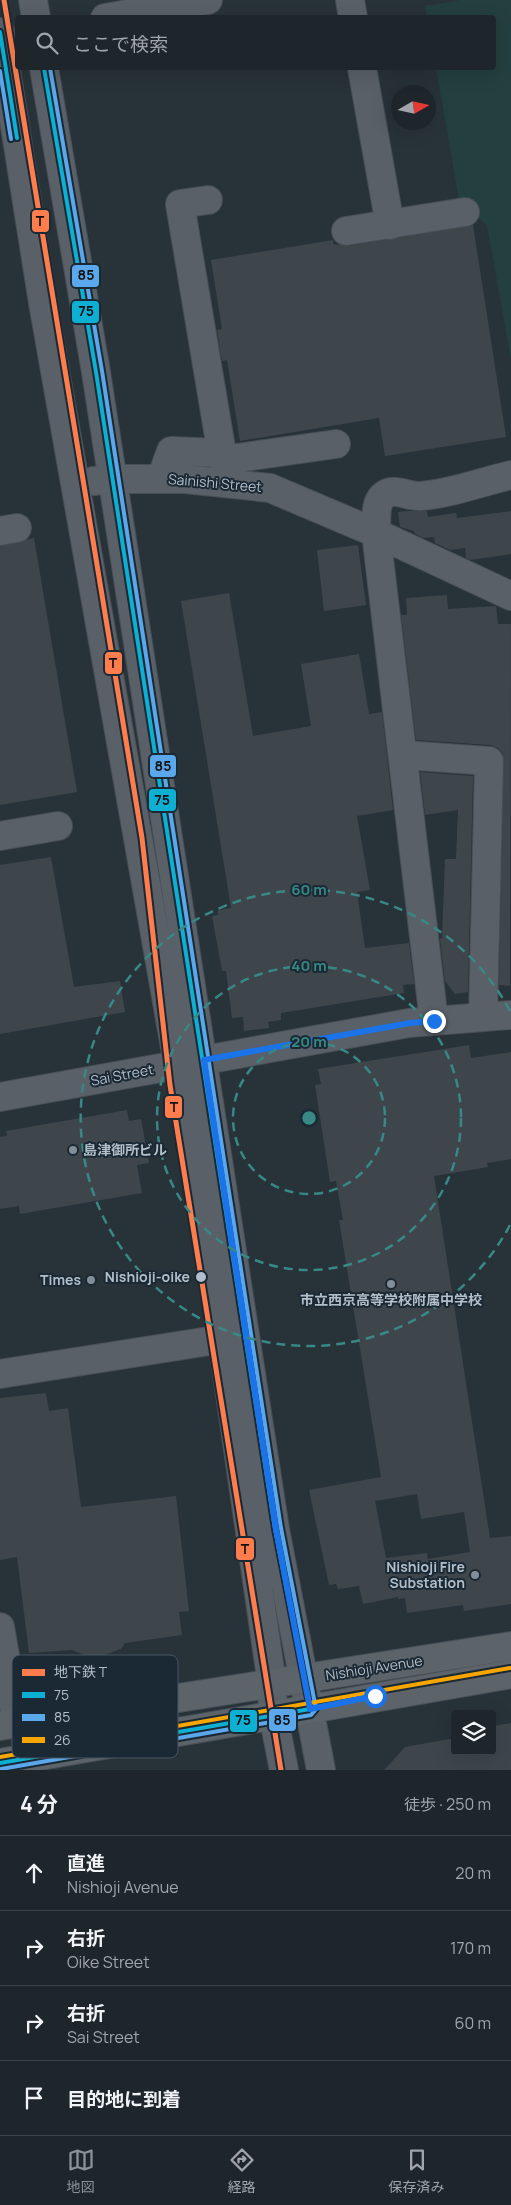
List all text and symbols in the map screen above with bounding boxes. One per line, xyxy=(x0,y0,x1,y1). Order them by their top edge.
search box xyxy=(15,15,496,70)
icon: search xyxy=(33,29,61,57)
text: ここで検索 xyxy=(73,31,168,57)
north arrow xyxy=(391,85,436,130)
line badge: T xyxy=(31,209,50,233)
text: T xyxy=(36,211,45,230)
line badge: 85 xyxy=(71,264,100,288)
text: 85 xyxy=(78,265,94,284)
line badge: 75 xyxy=(71,300,100,324)
text: 75 xyxy=(78,301,94,320)
street label: Sainishi Street xyxy=(167,469,263,496)
line badge: T xyxy=(104,651,123,675)
text: T xyxy=(109,653,118,672)
line badge: 85 xyxy=(149,754,177,778)
text: 85 xyxy=(155,756,171,775)
line badge: 75 xyxy=(148,788,177,812)
text: 75 xyxy=(154,790,170,809)
text: 60 m xyxy=(291,879,327,900)
text: 40 m xyxy=(291,955,327,976)
route end xyxy=(423,1010,446,1033)
text: 20 m xyxy=(291,1031,327,1052)
street label: Sai Street xyxy=(89,1059,155,1090)
line badge: T xyxy=(164,1095,183,1119)
text: T xyxy=(170,1097,179,1116)
centre of rings xyxy=(300,1109,318,1127)
place label: 島津御所ビル xyxy=(83,1140,167,1159)
marker: 島津御所ビル xyxy=(67,1144,79,1156)
place label: Nishioji-oike xyxy=(105,1267,190,1286)
place label: Times xyxy=(40,1270,81,1289)
marker: Nishioji-oike xyxy=(194,1270,208,1284)
marker: Times xyxy=(85,1274,97,1286)
marker: 市立西京高等学校附属中学校 xyxy=(385,1278,397,1290)
place label: 市立西京高等学校附属中学校 xyxy=(300,1290,482,1309)
line badge: T xyxy=(235,1537,255,1561)
text: T xyxy=(241,1539,250,1558)
place label: Nishioji Fire Substation xyxy=(386,1557,465,1592)
marker: Nishioji Fire Substation xyxy=(469,1569,481,1581)
street label: Nishioji Avenue xyxy=(324,1650,424,1685)
legend xyxy=(12,1655,178,1758)
text: 地下鉄 T xyxy=(54,1662,108,1681)
text: 75 xyxy=(54,1685,69,1704)
route start xyxy=(364,1685,387,1708)
text: 85 xyxy=(54,1707,70,1726)
line badge: 85 xyxy=(268,1708,297,1732)
line badge: 75 xyxy=(229,1709,258,1733)
text: 75 xyxy=(235,1710,251,1729)
text: 85 xyxy=(274,1710,290,1729)
map controls xyxy=(451,1710,496,1755)
button: layers xyxy=(451,1710,496,1755)
text: 26 xyxy=(54,1730,71,1749)
text: 4 分 xyxy=(20,1790,58,1818)
text: 徒歩 · 250 m xyxy=(404,1793,491,1815)
text: 直進 xyxy=(67,1850,105,1876)
icon: ahead xyxy=(20,1859,48,1887)
text: 20 m xyxy=(455,1862,491,1884)
text: Nishioji Avenue xyxy=(67,1876,179,1898)
text: 右折 xyxy=(67,1925,105,1951)
icon: right xyxy=(20,1934,48,1962)
text: 170 m xyxy=(450,1937,491,1959)
text: Oike Street xyxy=(67,1951,150,1973)
text: 右折 xyxy=(67,2000,105,2026)
icon: right xyxy=(20,2009,48,2037)
text: 60 m xyxy=(455,2012,491,2034)
text: Sai Street xyxy=(67,2026,140,2048)
icon: arrive xyxy=(20,2084,48,2112)
text: 目的地に到着 xyxy=(67,2086,181,2112)
tab: 地図 xyxy=(67,2146,95,2196)
tab: 経路 xyxy=(228,2146,256,2196)
tab: 保存済み xyxy=(389,2146,445,2196)

